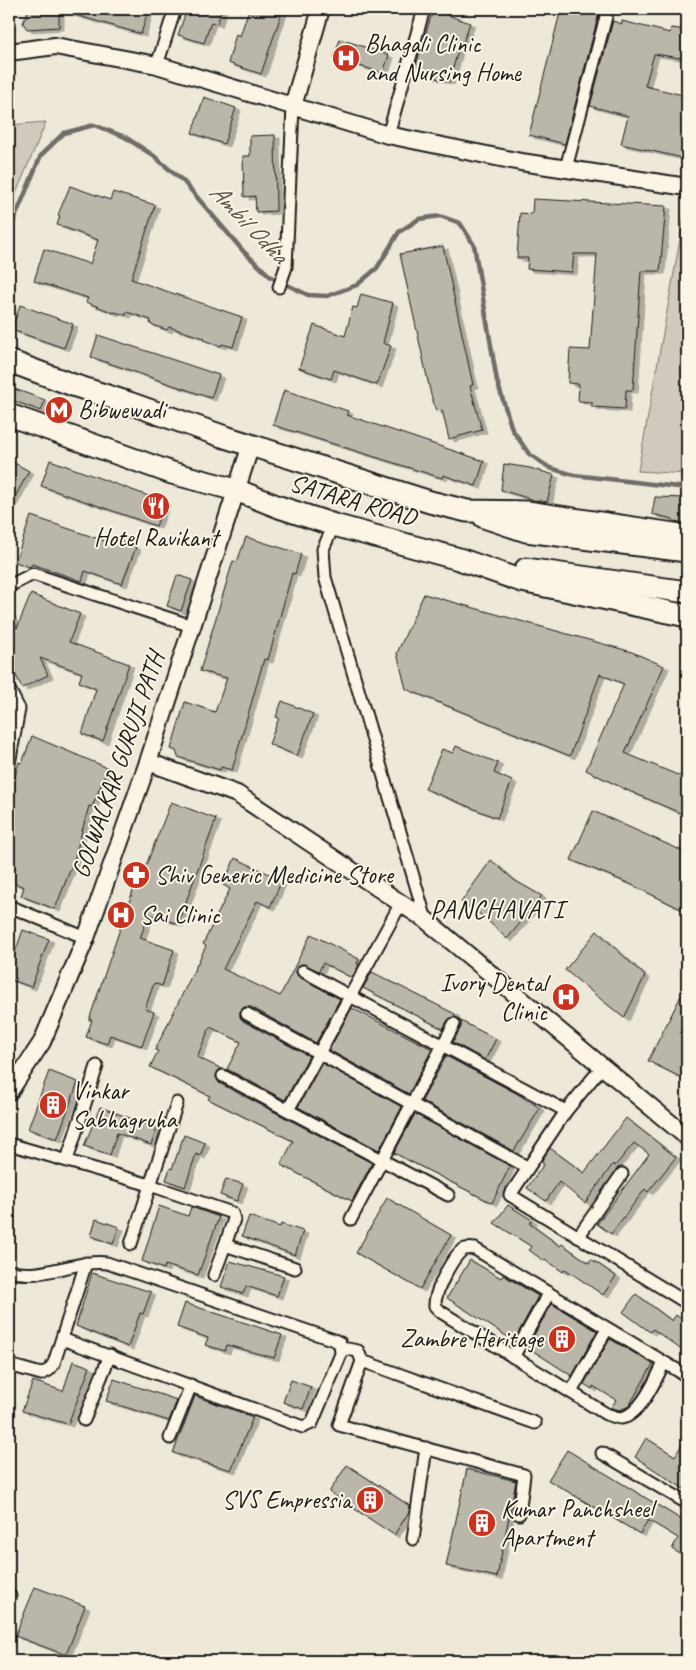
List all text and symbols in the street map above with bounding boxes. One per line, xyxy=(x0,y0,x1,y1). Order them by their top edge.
place label: Bhagali Clinic and Nursing Home xyxy=(365,28,523,89)
hospital icon: Bhagali Clinic and Nursing Home xyxy=(331,43,361,73)
water label: Ambil Odha xyxy=(202,176,297,272)
place label: Bibwewadi xyxy=(78,394,169,426)
metro station icon: Bibwewadi xyxy=(44,395,74,425)
street label: SATARA ROAD xyxy=(286,467,421,534)
restaurant icon: Hotel Ravikant xyxy=(141,491,171,521)
place label: Hotel Ravikant xyxy=(94,522,222,554)
street label: GOLWALKAR GURUJI PATH xyxy=(64,644,173,882)
place label: Shiv Generic Medicine Store xyxy=(155,859,395,891)
pharmacy icon: Shiv Generic Medicine Store xyxy=(121,860,151,890)
district label: PANCHAVATI xyxy=(430,893,569,926)
place label: Sai Clinic xyxy=(140,899,220,931)
hospital icon: Sai Clinic xyxy=(106,900,136,930)
place label: Ivory Dental Clinic xyxy=(440,967,552,1028)
hospital icon: Ivory Dental Clinic xyxy=(551,982,581,1012)
place label: Vinkar Sabhagruha xyxy=(72,1075,179,1136)
building icon: Vinkar Sabhagruha xyxy=(38,1090,68,1120)
place label: Zambre Heritage xyxy=(400,1323,545,1355)
building icon: Zambre Heritage xyxy=(547,1324,577,1354)
place label: SVS Empressia xyxy=(222,1484,354,1516)
building icon: SVS Empressia xyxy=(355,1485,385,1515)
place label: Kumar Panchsheel Apartment xyxy=(501,1493,658,1554)
building icon: Kumar Panchsheel Apartment xyxy=(467,1508,497,1538)

